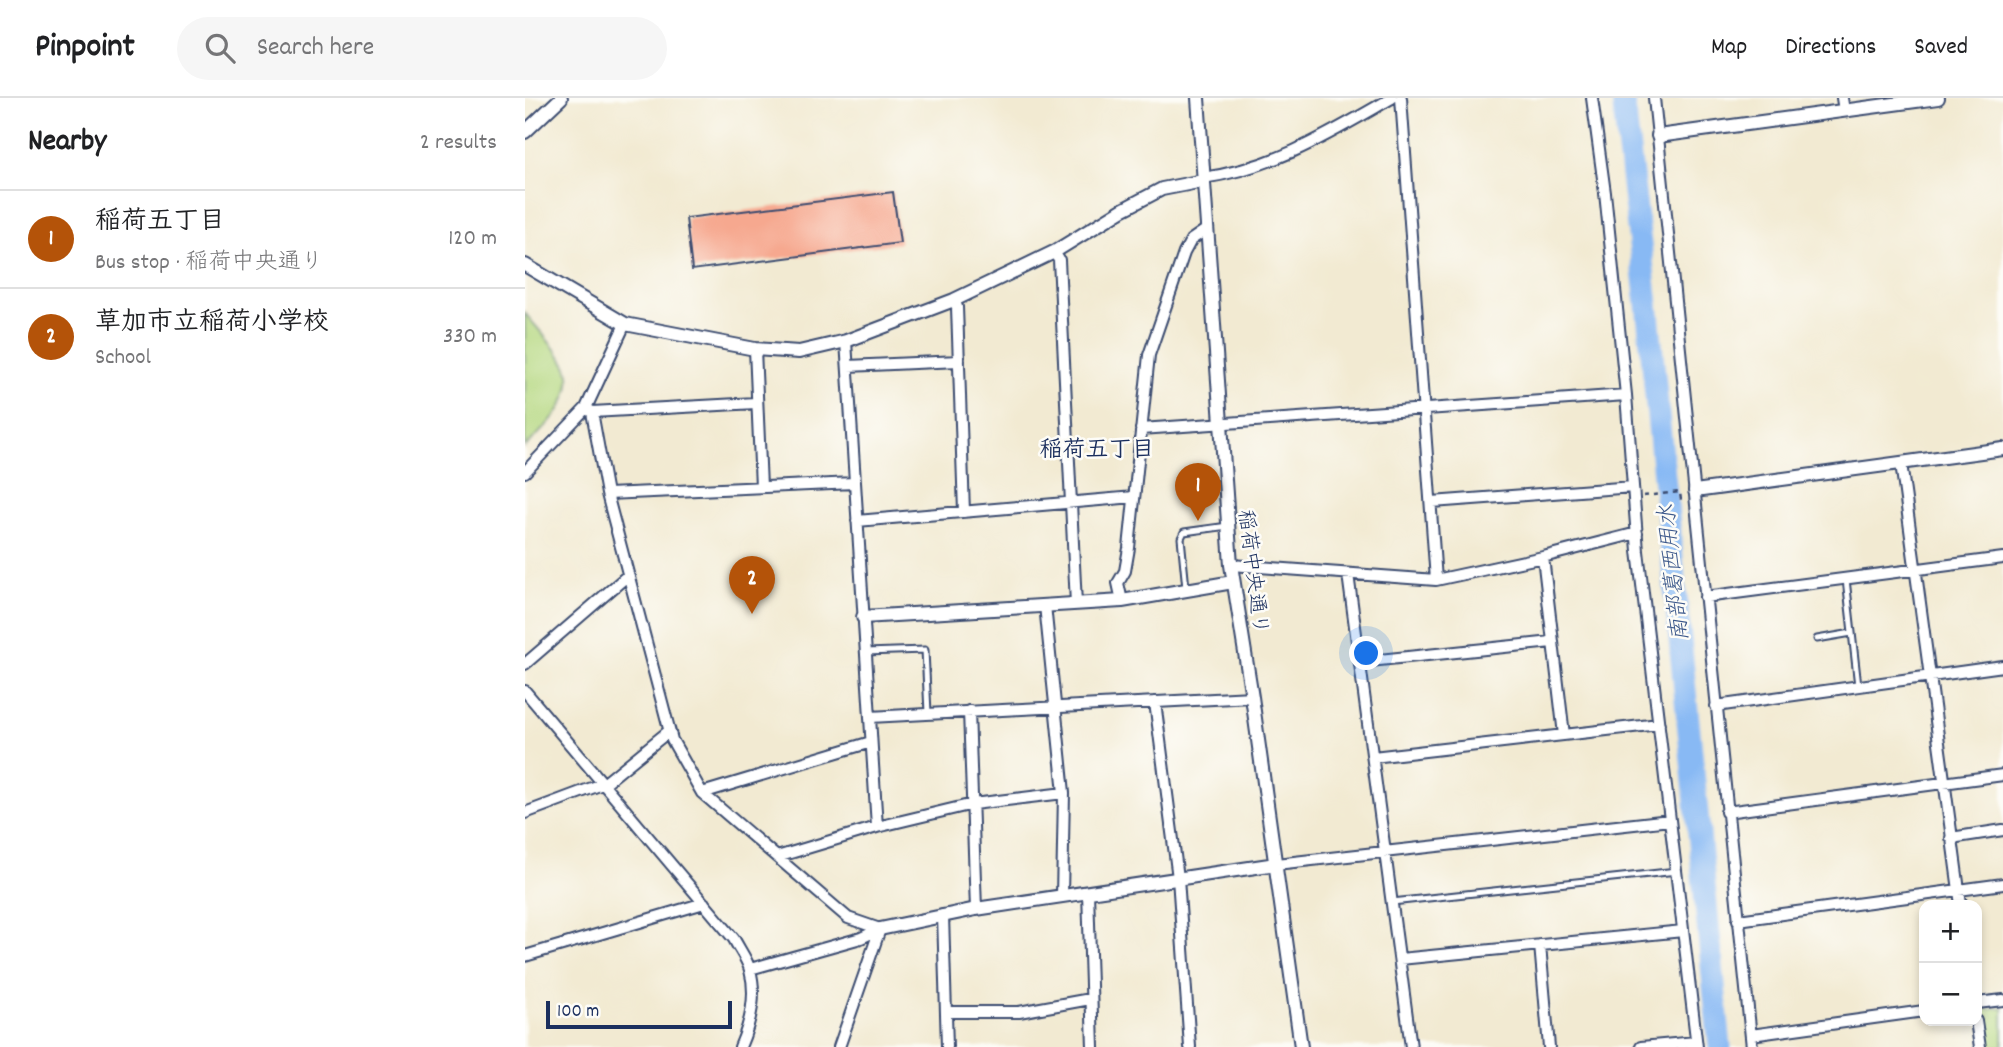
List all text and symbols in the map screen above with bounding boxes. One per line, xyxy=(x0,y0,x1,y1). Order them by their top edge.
search box xyxy=(177,17,667,80)
text: Pinpoint xyxy=(35,25,135,72)
icon: search xyxy=(201,29,239,67)
text: Search here xyxy=(257,30,374,67)
text: Map xyxy=(1711,31,1747,65)
text: Directions xyxy=(1785,31,1876,65)
text: Saved xyxy=(1914,31,1968,65)
text: Nearby xyxy=(28,122,106,165)
text: 2 results xyxy=(420,127,497,160)
text: 稲荷五丁目 xyxy=(95,204,225,241)
text: 1 xyxy=(48,223,54,256)
text: 120 m xyxy=(448,223,497,256)
text: Bus stop · 稲荷中央通り xyxy=(95,247,324,280)
text: 草加市立稲荷小学校 xyxy=(95,305,329,342)
text: 2 xyxy=(46,321,56,354)
text: 330 m xyxy=(443,321,497,354)
text: School xyxy=(95,342,151,375)
district label: 稲荷五丁目 xyxy=(1040,435,1155,468)
pin: 1 xyxy=(1175,463,1221,521)
water label: 南部葛西用水 xyxy=(1652,502,1699,643)
street label: 稲荷中央通り xyxy=(1228,508,1274,637)
pin: 2 xyxy=(729,556,775,614)
your location xyxy=(1349,636,1383,670)
map controls xyxy=(1919,900,1982,1026)
button: + xyxy=(1919,900,1982,963)
button: − xyxy=(1919,963,1982,1026)
scale bar xyxy=(546,998,731,1030)
text: 100 m xyxy=(557,999,599,1026)

